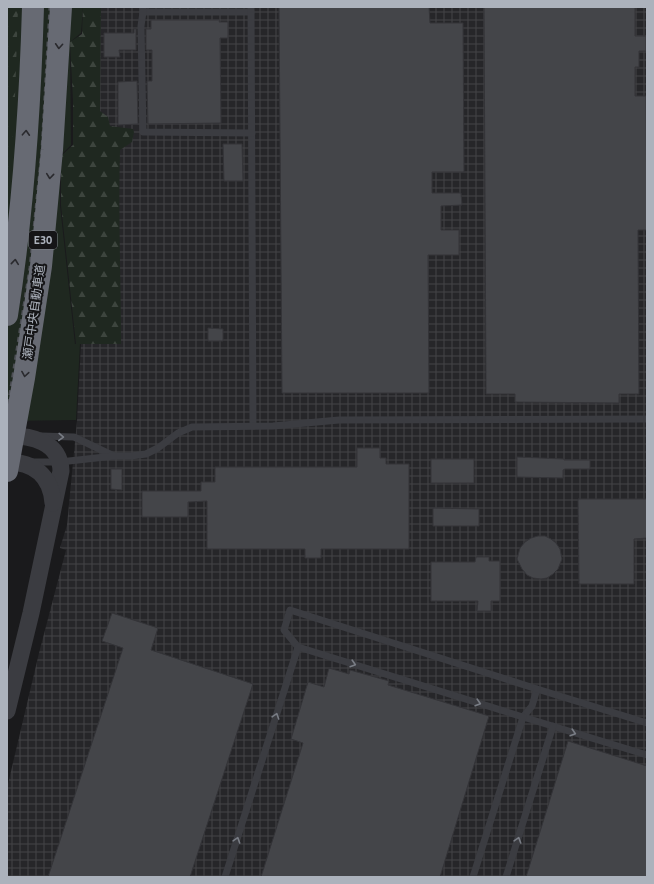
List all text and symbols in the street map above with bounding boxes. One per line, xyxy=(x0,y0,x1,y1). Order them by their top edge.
one-way arrow xyxy=(54,43,63,49)
one-way arrow xyxy=(22,130,31,136)
one-way arrow xyxy=(45,173,54,179)
road number: E30 xyxy=(29,231,57,249)
one-way arrow xyxy=(10,259,19,265)
street label: 瀬戸中央自動車道 xyxy=(17,263,50,361)
one-way arrow xyxy=(21,371,30,377)
one-way arrow xyxy=(58,433,64,441)
one-way arrow xyxy=(350,660,357,668)
one-way arrow xyxy=(474,698,481,707)
one-way arrow xyxy=(271,713,280,720)
one-way arrow xyxy=(569,728,576,737)
one-way arrow xyxy=(513,836,522,843)
one-way arrow xyxy=(232,837,241,844)

